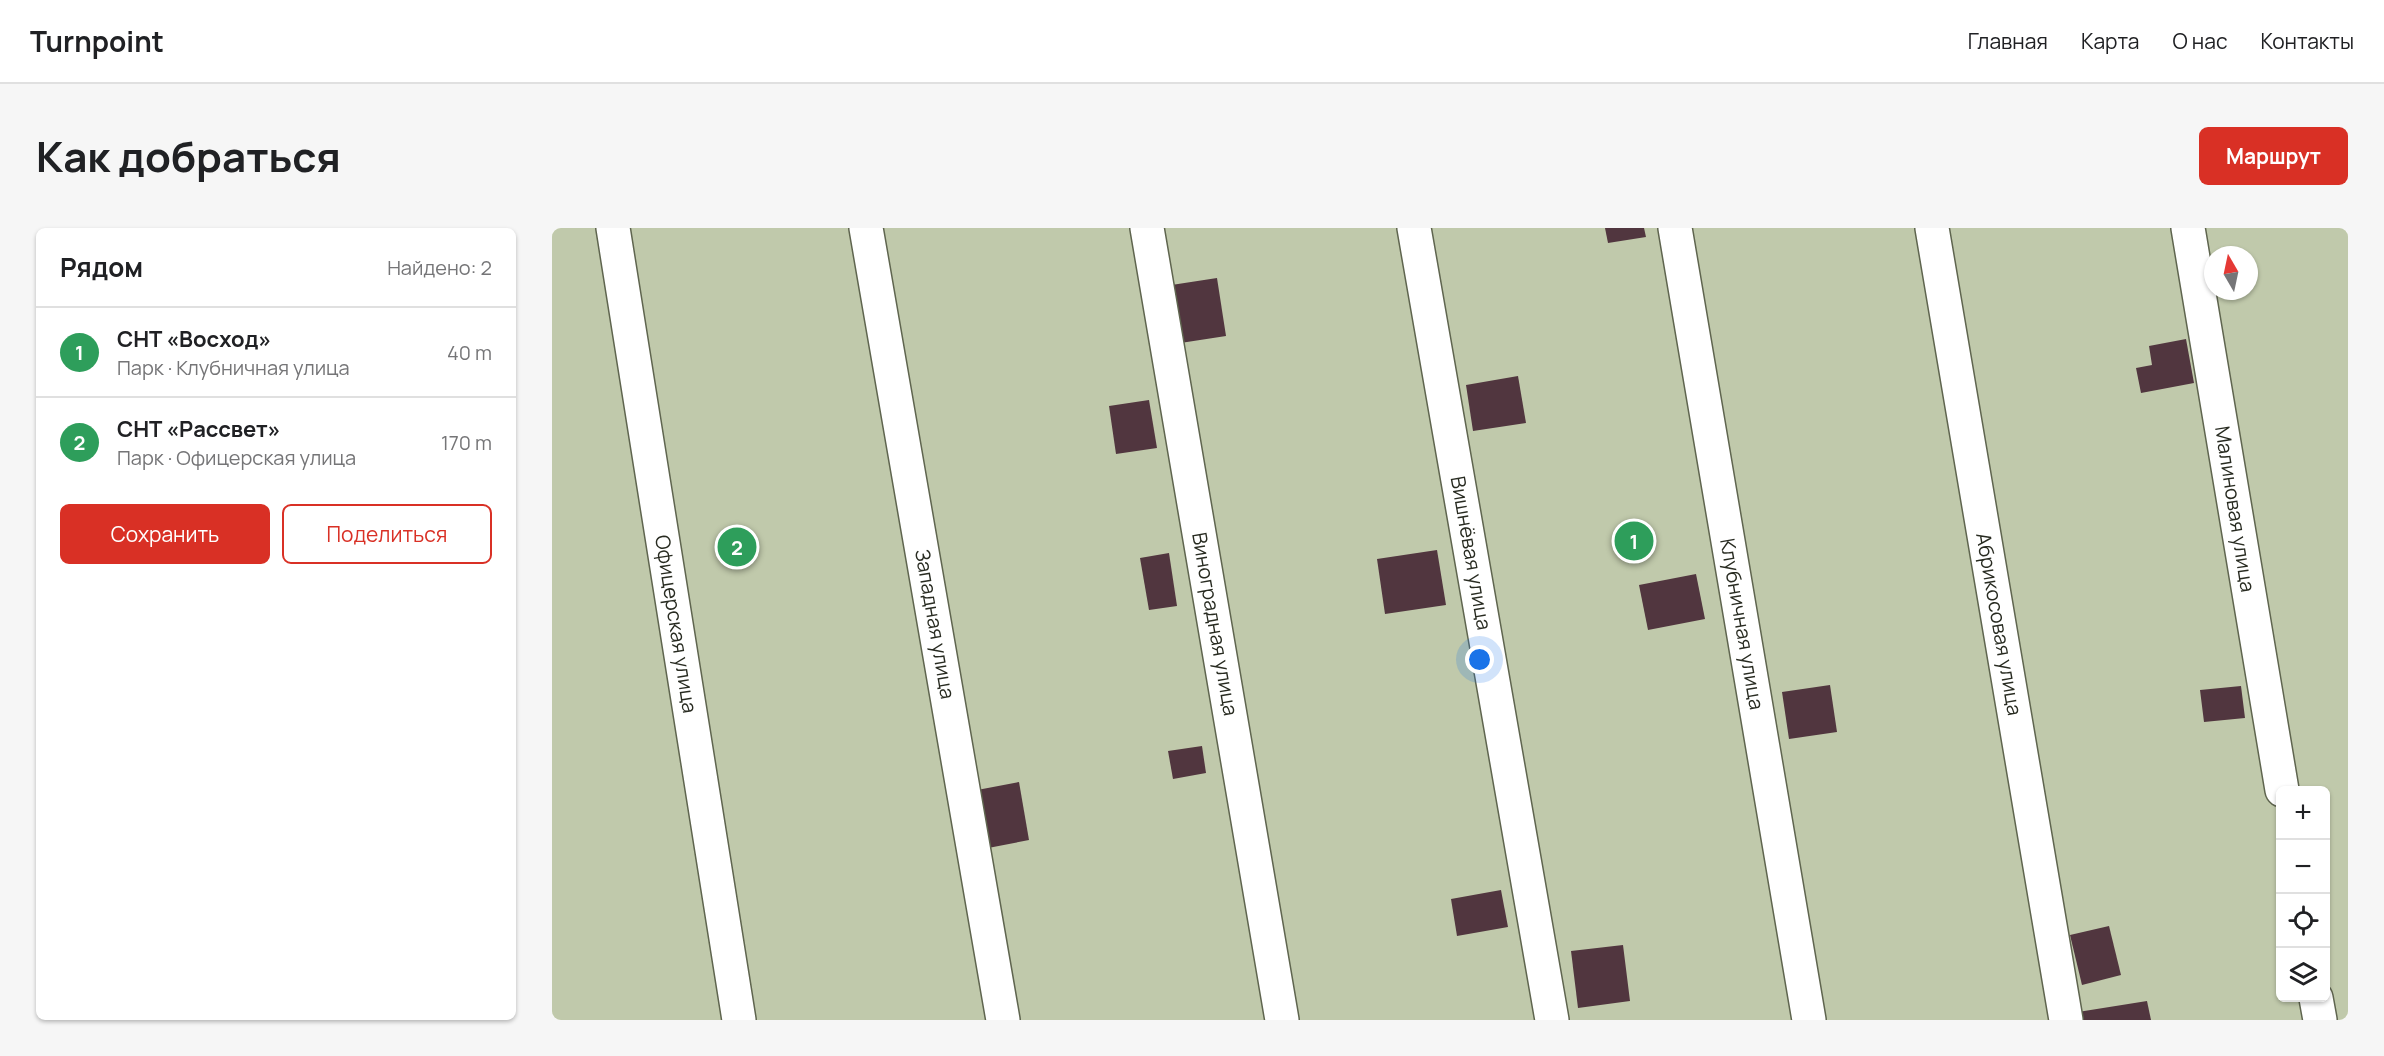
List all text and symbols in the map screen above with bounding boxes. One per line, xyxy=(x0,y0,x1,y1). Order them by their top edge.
text: Turnpoint xyxy=(30,22,164,60)
text: Главная xyxy=(1968,27,2048,55)
text: Карта xyxy=(2081,27,2139,55)
text: О нас xyxy=(2172,27,2228,55)
text: Контакты xyxy=(2261,27,2354,55)
text: Как добраться xyxy=(36,127,341,185)
button: Маршрут xyxy=(2199,127,2348,185)
north arrow xyxy=(2204,246,2258,300)
text: Рядом xyxy=(60,249,143,285)
text: Найдено: 2 xyxy=(387,254,492,281)
text: СНТ «Восход» xyxy=(117,324,271,354)
text: 1 xyxy=(75,339,84,366)
text: 40 m xyxy=(447,339,492,366)
text: Парк · Клубничная улица xyxy=(117,354,350,381)
text: СНТ «Рассвет» xyxy=(117,414,281,444)
street label: Малиновая улица xyxy=(2209,424,2262,594)
text: 2 xyxy=(74,429,85,456)
text: 170 m xyxy=(441,429,492,456)
text: Парк · Офицерская улица xyxy=(117,444,356,471)
street label: Вишнёвая улица xyxy=(1445,474,1498,632)
button: Сохранить xyxy=(60,504,270,564)
button: Поделиться xyxy=(282,504,492,564)
pin: 1 xyxy=(1614,518,1654,564)
pin: 2 xyxy=(718,524,756,570)
street label: Виноградная улица xyxy=(1186,530,1245,718)
street label: Абрикосовая улица xyxy=(1970,530,2029,717)
street label: Офицерская улица xyxy=(649,533,704,715)
street label: Клубничная улица xyxy=(1714,536,1771,712)
street label: Западная улица xyxy=(909,547,962,701)
your location xyxy=(1465,645,1494,674)
map controls xyxy=(2276,786,2330,1002)
button: + xyxy=(2276,786,2330,840)
button: − xyxy=(2276,840,2330,894)
button: locate xyxy=(2276,894,2330,948)
button: layers xyxy=(2276,948,2330,1002)

